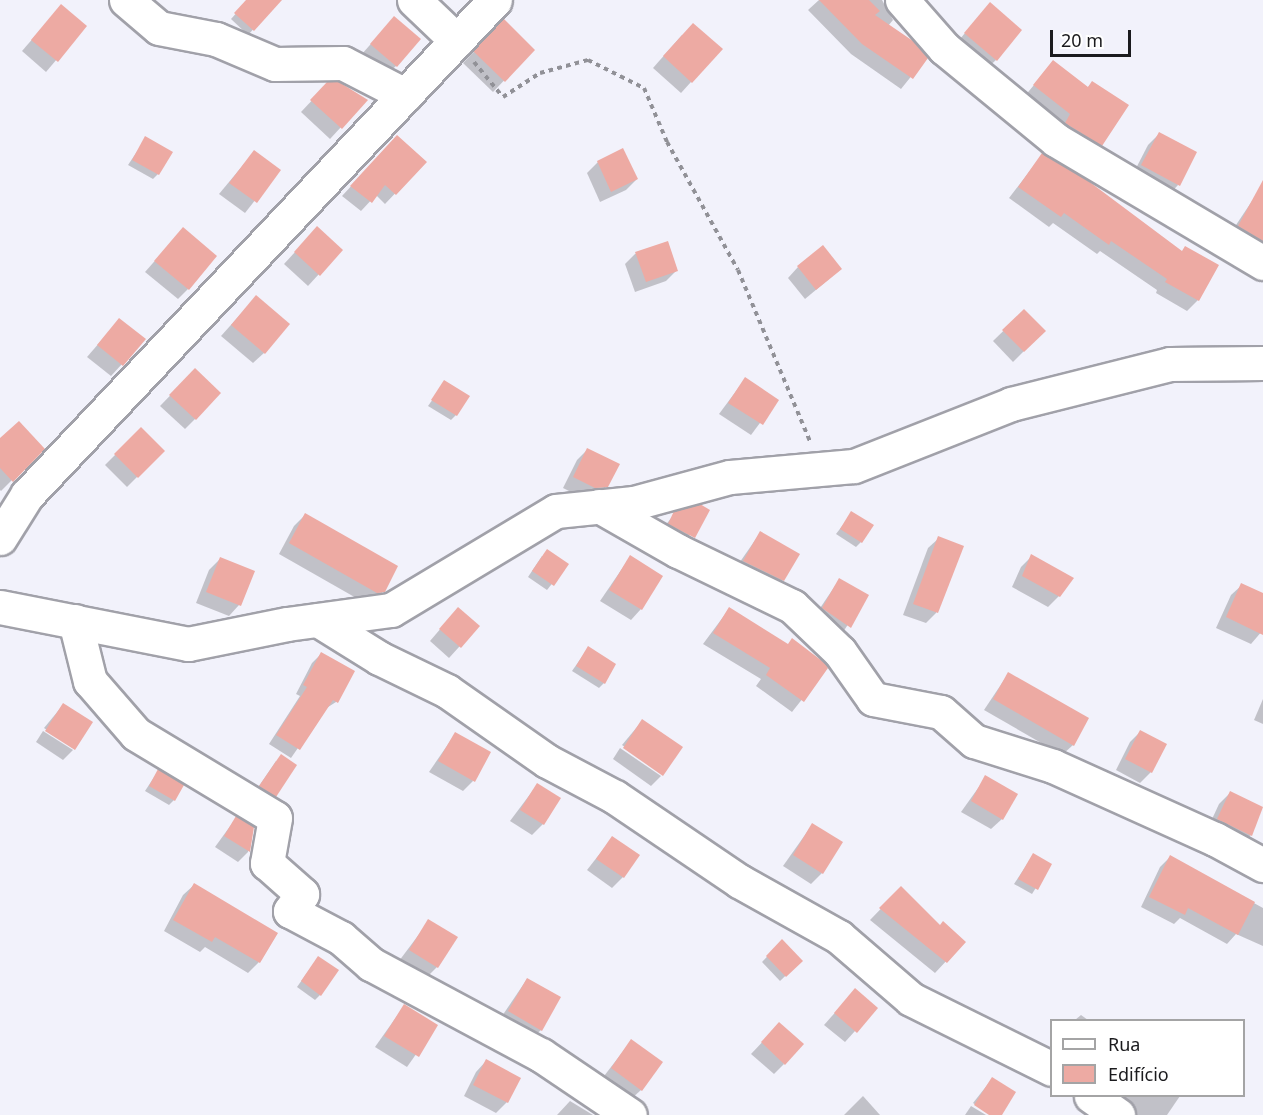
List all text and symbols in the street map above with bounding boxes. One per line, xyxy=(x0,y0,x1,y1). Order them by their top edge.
scale bar xyxy=(1053,18,1134,56)
text: 20 m xyxy=(1061,28,1103,52)
legend xyxy=(1050,1019,1245,1097)
text: Rua xyxy=(1108,1032,1140,1056)
text: Edifício xyxy=(1108,1062,1169,1086)

